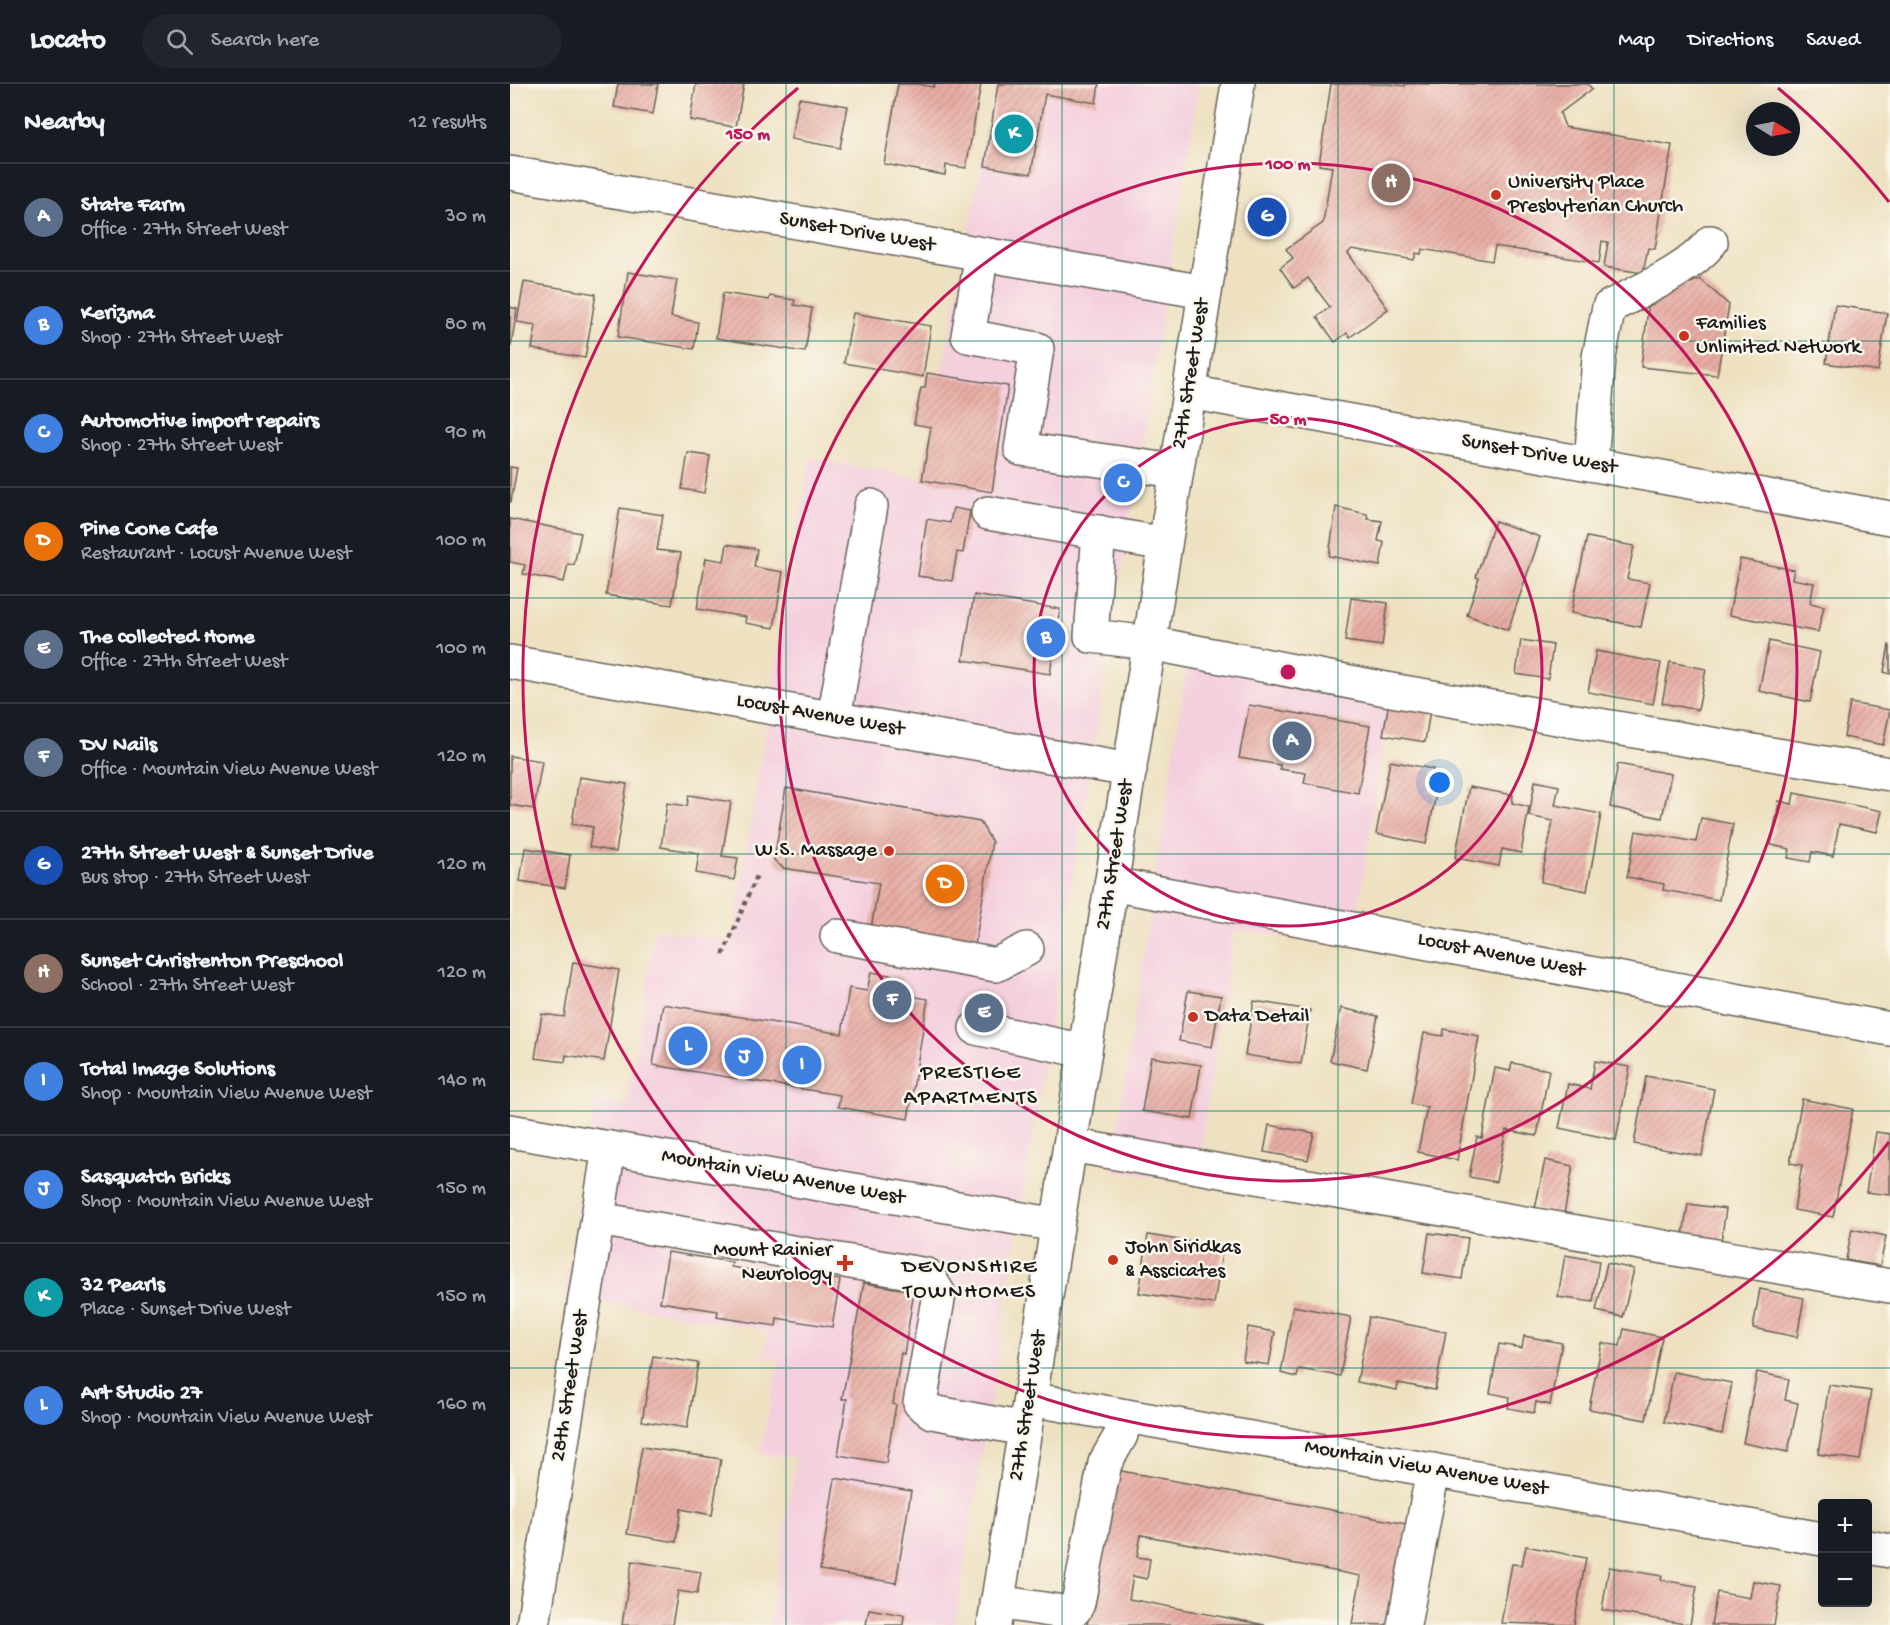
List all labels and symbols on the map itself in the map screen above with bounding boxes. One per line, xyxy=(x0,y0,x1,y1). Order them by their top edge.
north arrow xyxy=(1746,102,1800,156)
pin: K xyxy=(994,112,1034,156)
text: 150 m xyxy=(725,125,770,146)
text: 100 m xyxy=(1265,155,1311,176)
pin: H xyxy=(1372,160,1410,206)
place label: University Place Presbyterian Church xyxy=(1507,171,1683,220)
marker: University Place Presbyterian Church xyxy=(1489,188,1503,202)
pin: G xyxy=(1248,194,1287,240)
street label: Sunset Drive West xyxy=(777,207,939,259)
street label: 27th Street West xyxy=(1168,295,1217,451)
place label: Families Unlimited Network xyxy=(1695,312,1863,361)
marker: Families Unlimited Network xyxy=(1677,329,1691,343)
text: 50 m xyxy=(1270,410,1307,431)
street label: Sunset Drive West xyxy=(1459,429,1621,481)
pin: C xyxy=(1104,460,1142,506)
pin: B xyxy=(1026,616,1066,660)
centre of rings xyxy=(1278,662,1298,682)
street label: Locust Avenue West xyxy=(734,689,908,743)
pin: A xyxy=(1272,718,1312,764)
your location xyxy=(1425,768,1454,797)
street label: 27th Street West xyxy=(1092,776,1141,932)
place label: W.S. Massage xyxy=(755,839,878,864)
marker: W.S. Massage xyxy=(882,844,896,858)
pin: D xyxy=(926,862,964,906)
street label: Locust Avenue West xyxy=(1415,928,1589,985)
pin: F xyxy=(872,978,911,1022)
pin: E xyxy=(964,990,1004,1036)
place label: Data Detail xyxy=(1203,1005,1310,1030)
marker: Data Detail xyxy=(1186,1010,1200,1024)
pin: L xyxy=(668,1024,708,1068)
pin: J xyxy=(724,1034,764,1080)
pin: I xyxy=(782,1042,822,1088)
district label: PRESTIGE APARTMENTS xyxy=(903,1061,1039,1112)
street label: Mountain View Avenue West xyxy=(659,1144,909,1212)
place label: John Siridkas & Asscicates xyxy=(1125,1236,1242,1285)
place label: Mount Rainier Neurology xyxy=(713,1239,834,1288)
marker: John Siridkas & Asscicates xyxy=(1106,1253,1120,1267)
marker: Mount Rainier Neurology xyxy=(836,1254,854,1272)
district label: DEVONSHIRE TOWNHOMES xyxy=(900,1255,1038,1306)
street label: 28th Street West xyxy=(547,1306,596,1463)
street label: 27th Street West xyxy=(1005,1327,1054,1483)
street label: Mountain View Avenue West xyxy=(1302,1435,1552,1503)

